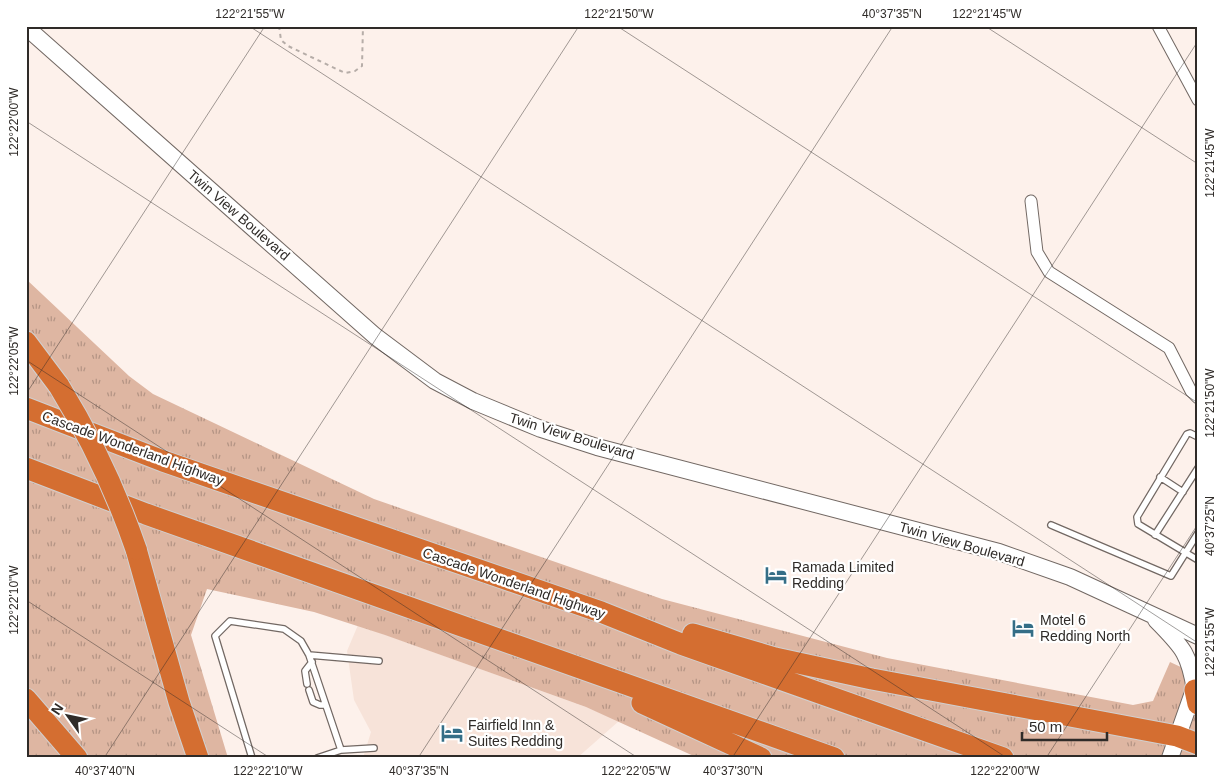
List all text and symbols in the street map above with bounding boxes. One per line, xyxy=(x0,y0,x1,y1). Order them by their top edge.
text: 122°21'55"W xyxy=(215,7,285,21)
text: 122°21'50"W xyxy=(584,7,654,21)
text: 40°37'35"N xyxy=(862,7,922,21)
text: 122°21'45"W xyxy=(952,7,1022,21)
text: 122°22'00"W xyxy=(7,87,21,157)
text: 122°21'45"W xyxy=(1203,128,1217,198)
street label: Twin View Boulevard xyxy=(185,166,293,264)
text: 122°22'05"W xyxy=(7,326,21,396)
text: 122°21'50"W xyxy=(1203,368,1217,438)
street label: Cascade Wonderland Highway xyxy=(40,408,226,488)
street label: Twin View Boulevard xyxy=(508,409,636,463)
text: 40°37'25"N xyxy=(1203,496,1217,556)
street label: Twin View Boulevard xyxy=(897,518,1027,570)
street label: Cascade Wonderland Highway xyxy=(421,544,607,622)
place label: Ramada Limited Redding xyxy=(792,559,894,591)
hotel icon: Ramada Limited Redding xyxy=(763,562,789,588)
text: 122°22'10"W xyxy=(7,565,21,635)
text: 122°21'55"W xyxy=(1203,607,1217,677)
place label: Motel 6 Redding North xyxy=(1040,612,1130,644)
hotel icon: Motel 6 Redding North xyxy=(1010,615,1036,641)
north arrow xyxy=(42,692,92,742)
text: N xyxy=(48,700,67,718)
scale bar xyxy=(1022,709,1106,741)
place label: Fairfield Inn & Suites Redding xyxy=(468,717,563,749)
text: 50 m xyxy=(1029,718,1062,735)
hotel icon: Fairfield Inn & Suites Redding xyxy=(439,720,465,746)
text: 40°37'40"N xyxy=(75,764,135,778)
text: 122°22'10"W xyxy=(233,764,303,778)
text: 40°37'35"N xyxy=(389,764,449,778)
text: 122°22'05"W xyxy=(601,764,671,778)
text: 40°37'30"N xyxy=(703,764,763,778)
text: 122°22'00"W xyxy=(970,764,1040,778)

